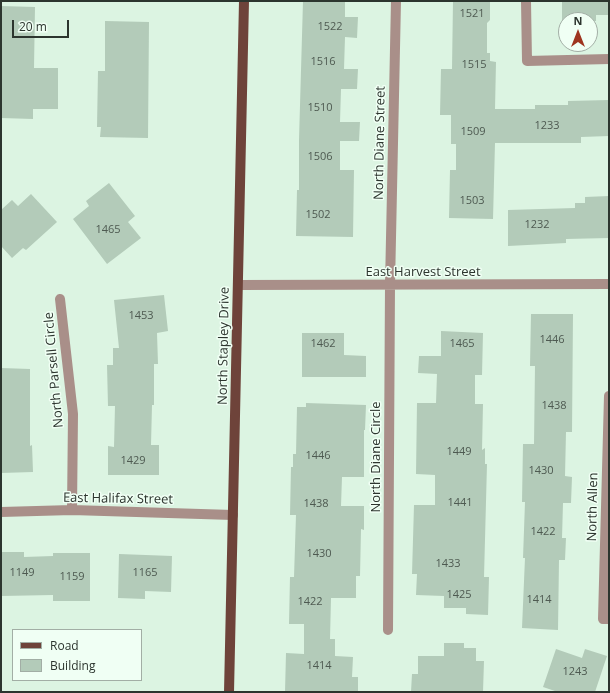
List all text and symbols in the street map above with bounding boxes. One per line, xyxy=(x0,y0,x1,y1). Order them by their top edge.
house number: 1521 xyxy=(459,7,485,21)
scale bar xyxy=(14,12,71,38)
north arrow xyxy=(558,12,598,52)
text: N xyxy=(574,13,582,28)
text: 20 m xyxy=(19,18,47,35)
house number: 1522 xyxy=(317,20,343,34)
house number: 1516 xyxy=(310,55,336,69)
house number: 1515 xyxy=(461,58,487,72)
street label: North Diane Street xyxy=(371,86,389,200)
house number: 1510 xyxy=(307,101,333,115)
house number: 1233 xyxy=(534,119,560,133)
house number: 1509 xyxy=(460,125,486,139)
house number: 1506 xyxy=(307,150,333,164)
house number: 1503 xyxy=(459,194,485,208)
house number: 1502 xyxy=(305,208,331,222)
house number: 1232 xyxy=(524,218,550,232)
house number: 1465 xyxy=(95,223,121,237)
street label: East Harvest Street xyxy=(365,264,481,280)
street label: North Stapley Drive xyxy=(215,287,233,405)
house number: 1453 xyxy=(128,309,154,323)
street label: North Parsell Circle xyxy=(41,311,67,429)
house number: 1446 xyxy=(539,333,565,347)
house number: 1462 xyxy=(310,337,336,351)
house number: 1465 xyxy=(449,337,475,351)
house number: 1438 xyxy=(541,399,567,413)
street label: North Diane Circle xyxy=(368,401,384,513)
house number: 1449 xyxy=(446,445,472,459)
house number: 1446 xyxy=(305,449,331,463)
house number: 1429 xyxy=(120,454,146,468)
house number: 1430 xyxy=(528,464,554,478)
street label: North Allen xyxy=(585,472,601,542)
street label: East Halifax Street xyxy=(63,490,173,508)
house number: 1441 xyxy=(447,496,473,510)
house number: 1438 xyxy=(303,497,329,511)
house number: 1422 xyxy=(530,525,556,539)
house number: 1430 xyxy=(306,547,332,561)
house number: 1433 xyxy=(435,557,461,571)
house number: 1149 xyxy=(9,566,35,580)
house number: 1165 xyxy=(132,566,158,580)
house number: 1159 xyxy=(59,570,85,584)
house number: 1425 xyxy=(446,588,472,602)
house number: 1414 xyxy=(526,593,552,607)
house number: 1422 xyxy=(297,595,323,609)
legend xyxy=(12,629,142,681)
text: Road xyxy=(50,637,79,654)
text: Building xyxy=(50,657,95,674)
house number: 1414 xyxy=(306,659,332,673)
house number: 1243 xyxy=(562,665,588,679)

